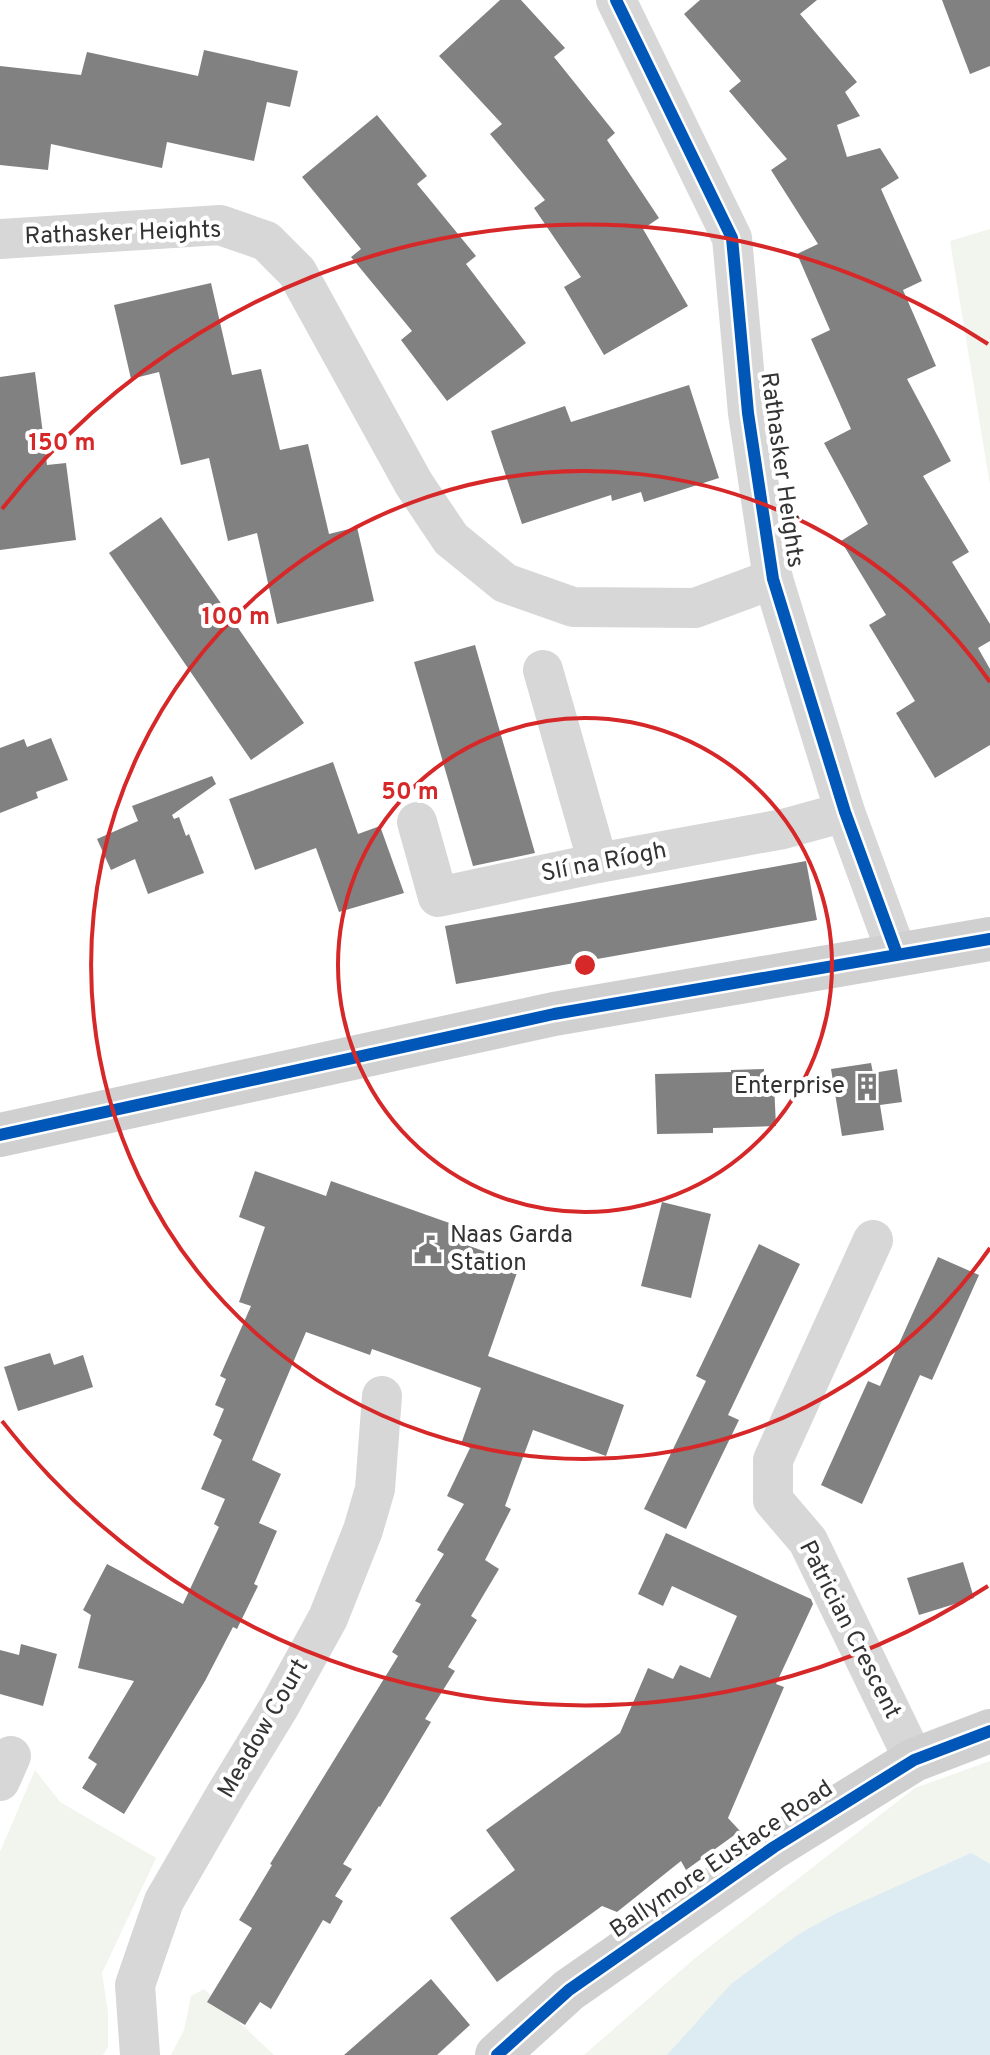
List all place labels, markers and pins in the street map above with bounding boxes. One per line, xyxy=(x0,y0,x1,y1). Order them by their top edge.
centre of rings xyxy=(571,951,599,979)
place label: Enterprise xyxy=(734,1072,845,1102)
building icon: Enterprise xyxy=(852,1072,882,1102)
place label: Naas Garda Station xyxy=(450,1221,573,1279)
public building icon: Naas Garda Station xyxy=(413,1235,443,1265)

